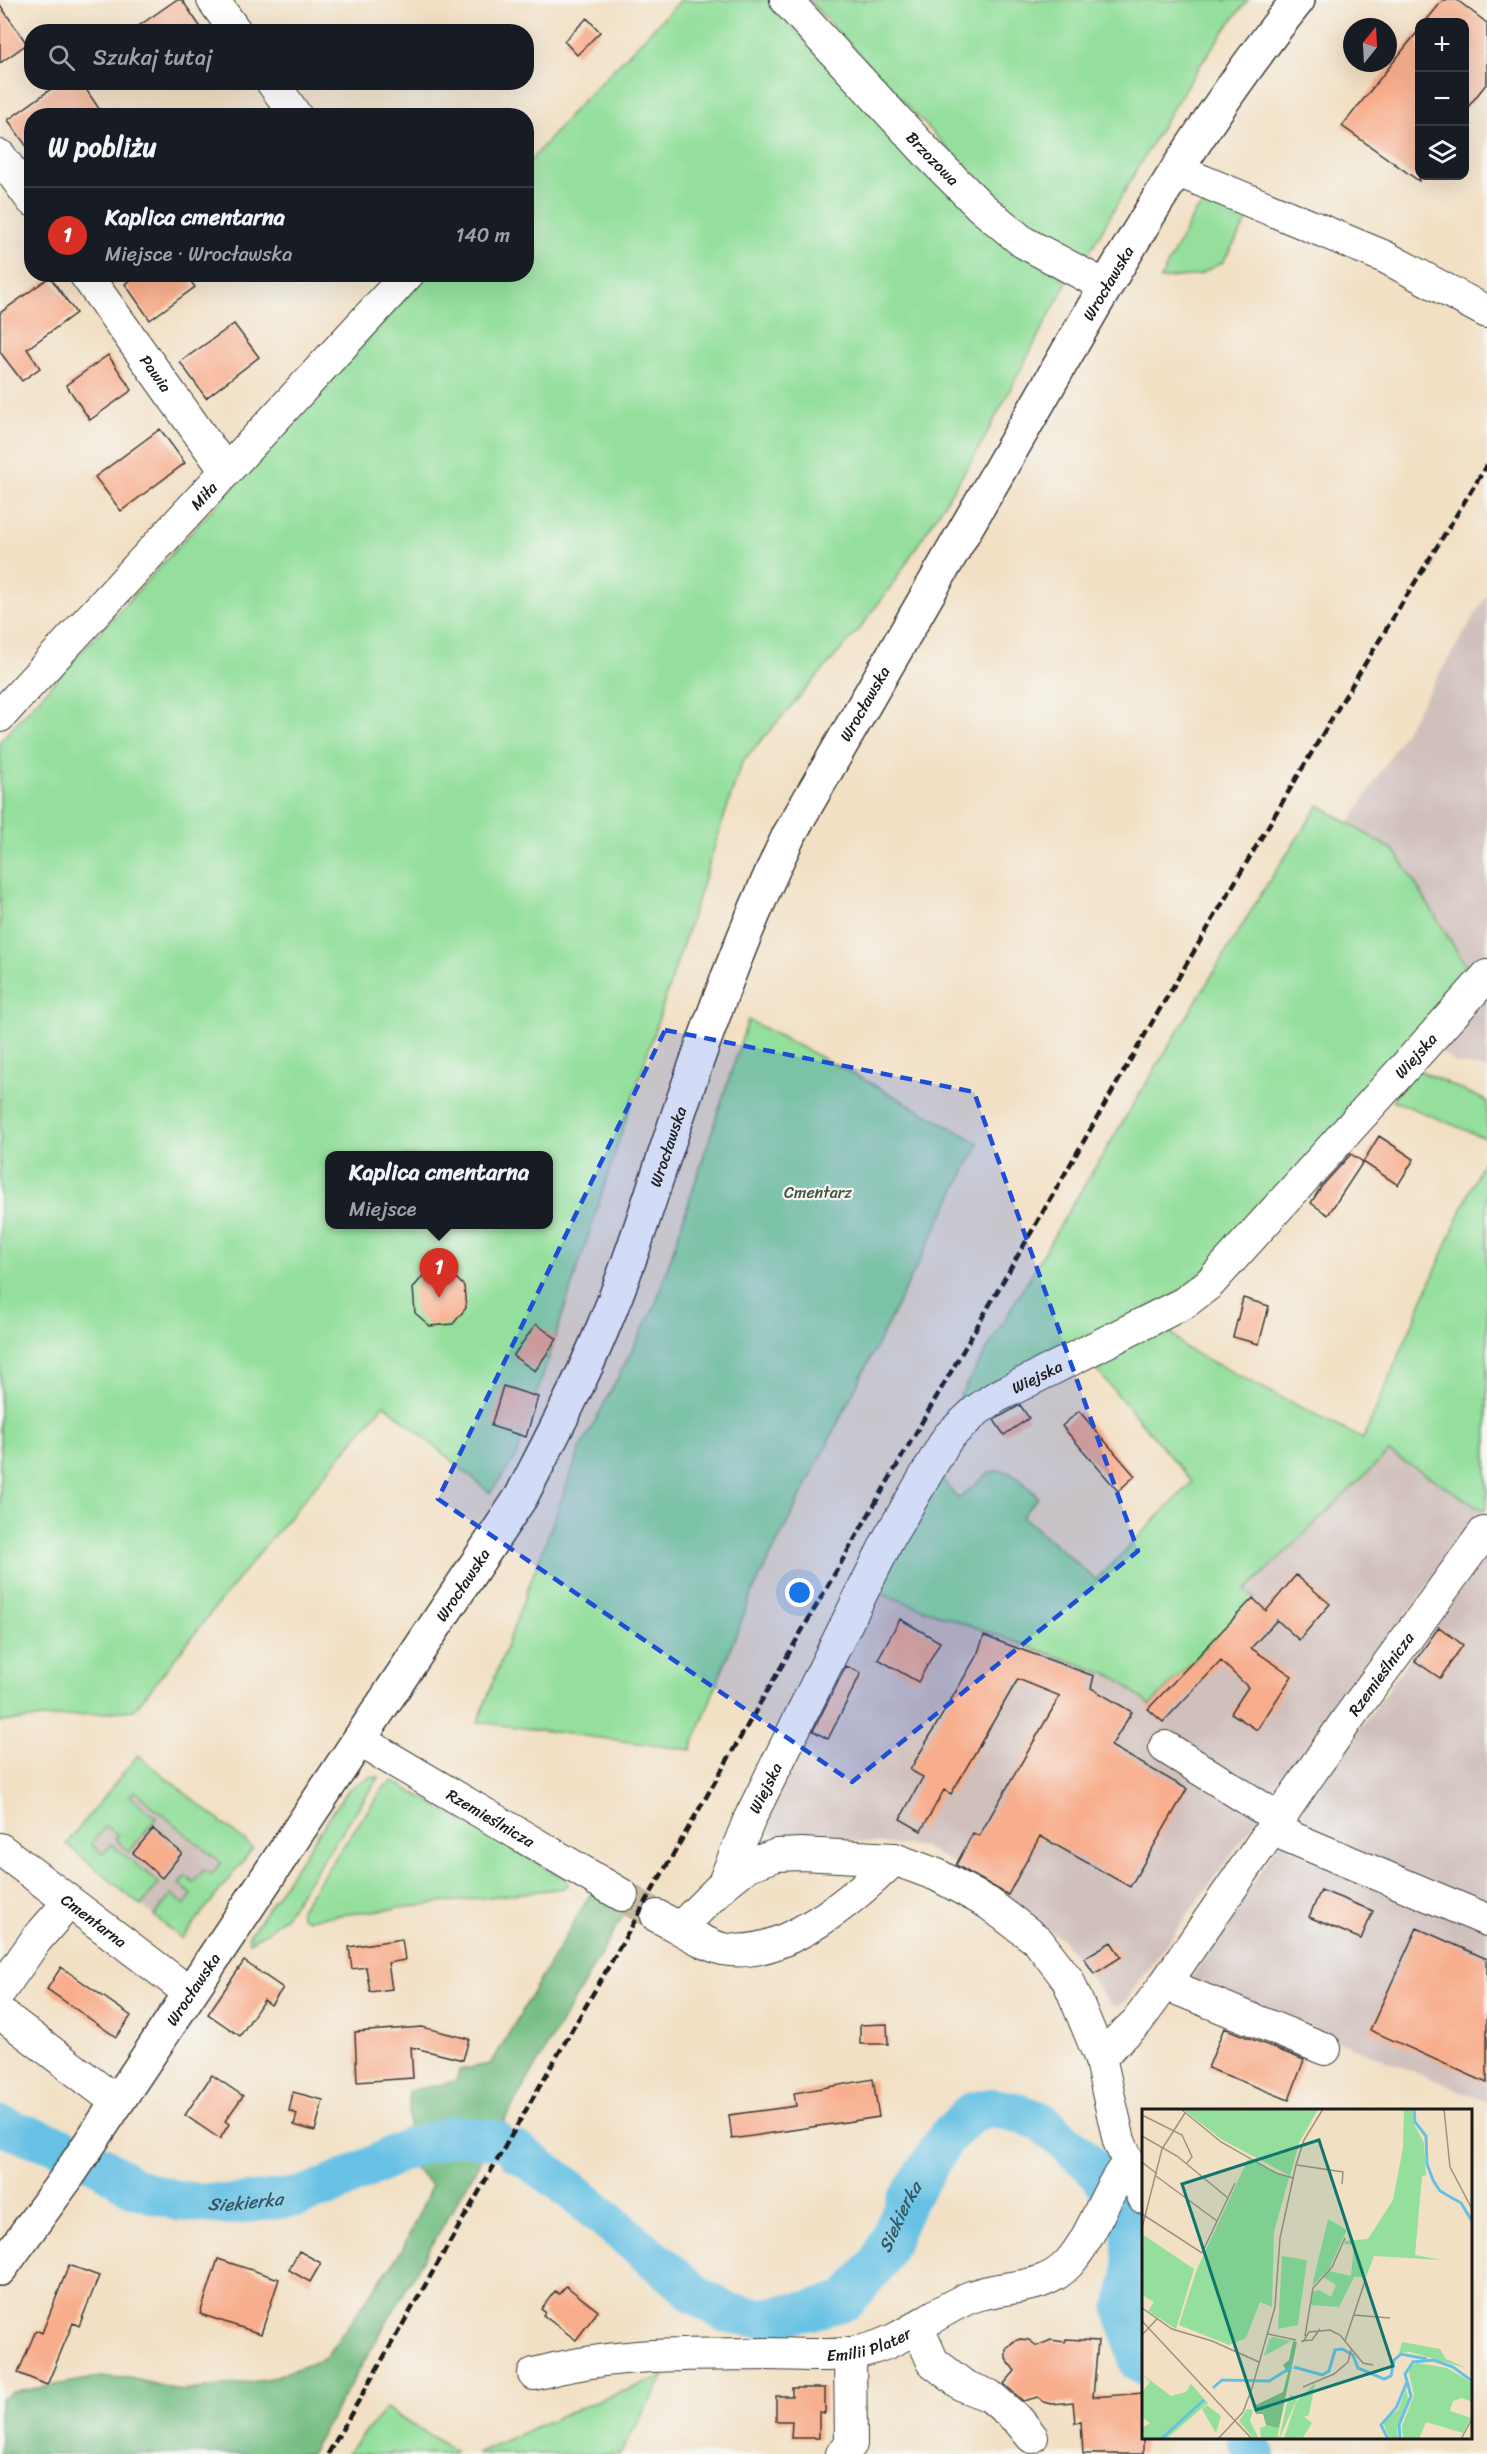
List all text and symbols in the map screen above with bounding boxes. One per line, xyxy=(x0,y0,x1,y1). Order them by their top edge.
north arrow xyxy=(1343,18,1397,72)
map controls xyxy=(1415,18,1469,180)
button: + xyxy=(1415,18,1469,72)
search box xyxy=(24,24,534,90)
text: Szukaj tutaj xyxy=(93,38,212,77)
icon: search xyxy=(45,41,78,74)
button: − xyxy=(1415,72,1469,126)
text: W pobliżu xyxy=(48,124,157,170)
street label: Brzozowa xyxy=(899,124,966,193)
button: layers xyxy=(1415,126,1469,180)
text: Kaplica cmentarna xyxy=(105,198,285,237)
text: 1 xyxy=(63,218,72,253)
text: 140 m xyxy=(456,218,510,253)
text: Miejsce · Wrocławska xyxy=(105,237,292,272)
street label: Wrocławska xyxy=(1075,240,1142,326)
street label: Pawia xyxy=(132,348,179,399)
street label: Miła xyxy=(183,474,226,517)
street label: Wrocławska xyxy=(831,660,898,747)
street label: Wiejska xyxy=(1387,1026,1445,1086)
street label: Wrocławska xyxy=(641,1102,695,1191)
popup xyxy=(325,1151,553,1229)
text: Kaplica cmentarna xyxy=(349,1153,529,1192)
park label: Cmentarz xyxy=(784,1178,852,1207)
text: Miejsce xyxy=(349,1192,416,1227)
pin: 1 xyxy=(420,1248,458,1298)
street label: Wiejska xyxy=(1006,1352,1068,1402)
street label: Wrocławska xyxy=(428,1542,498,1628)
your location xyxy=(785,1578,814,1607)
street label: Rzemieślnicza xyxy=(1340,1625,1423,1722)
street label: Wiejska xyxy=(740,1757,790,1819)
street label: Rzemieślnicza xyxy=(441,1781,541,1856)
street label: Cmentarna xyxy=(54,1886,133,1955)
street label: Wrocławska xyxy=(158,1947,228,2032)
inset map xyxy=(1142,2109,1472,2439)
water label: Siekierka xyxy=(869,2174,932,2258)
water label: Siekierka xyxy=(207,2183,287,2221)
street label: Emilii Plater xyxy=(826,2318,918,2370)

